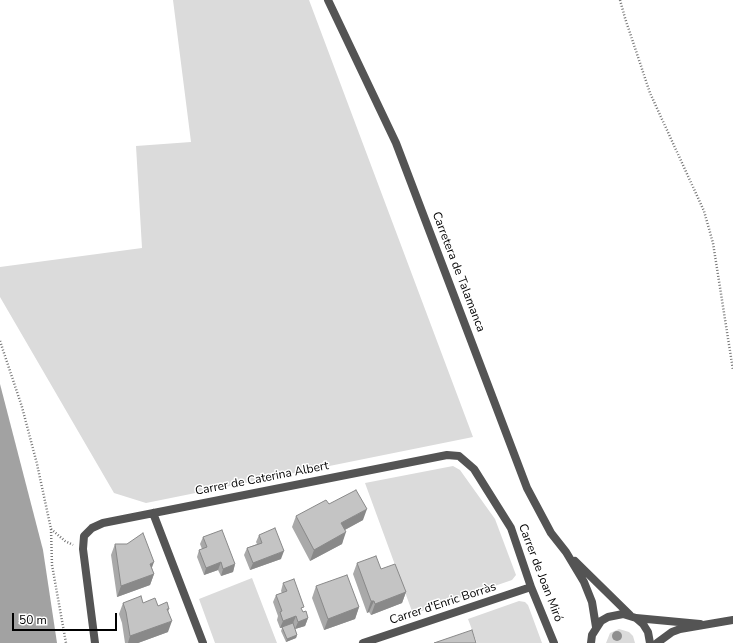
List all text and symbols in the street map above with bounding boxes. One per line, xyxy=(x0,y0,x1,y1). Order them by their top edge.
street label: Carretera de Talamanca xyxy=(428,210,488,334)
street label: Carrer de Caterina Albert xyxy=(194,459,330,499)
street label: Carrer de Joan Miró xyxy=(515,522,565,624)
street label: Carrer d'Enric Borràs xyxy=(388,580,498,628)
scale bar xyxy=(14,605,119,631)
text: 50 m xyxy=(19,612,47,628)

